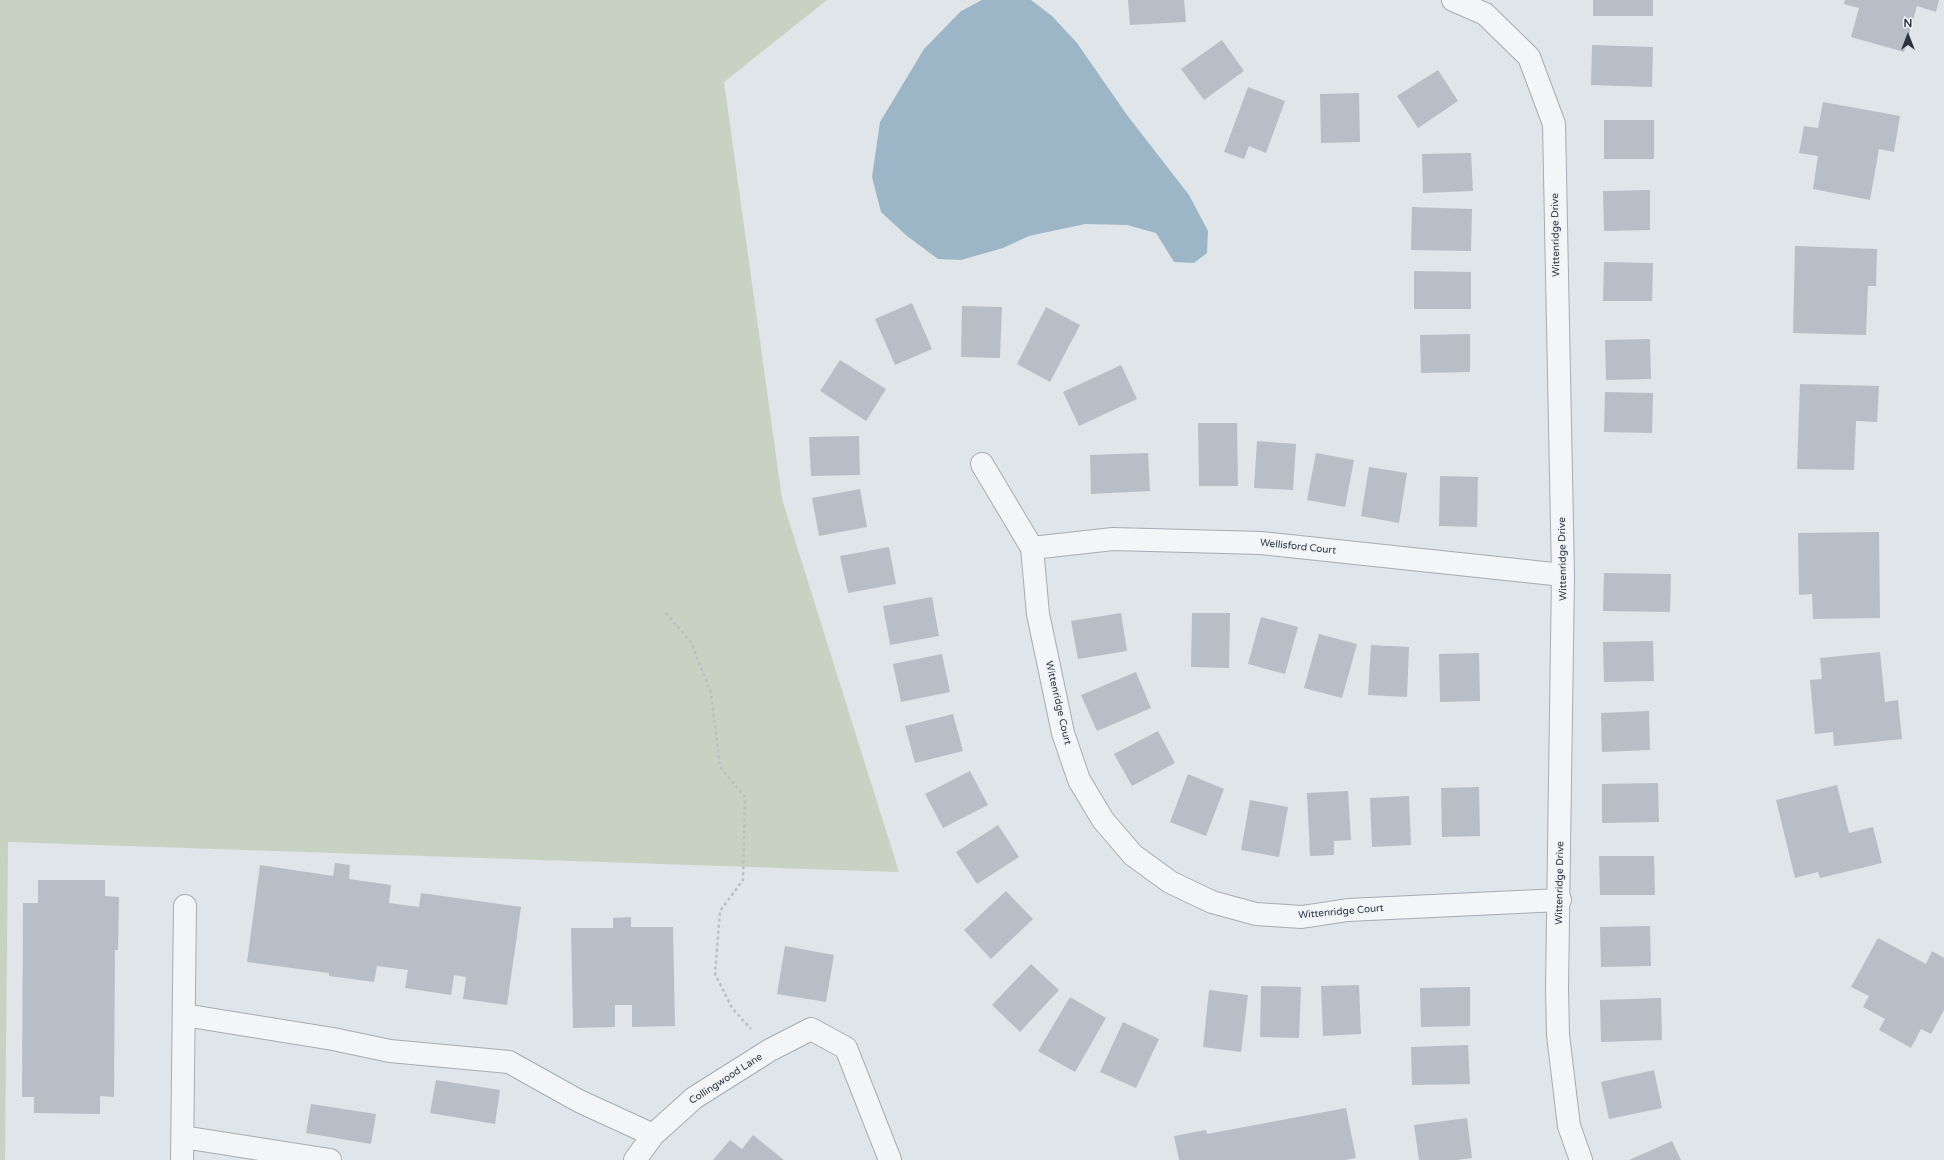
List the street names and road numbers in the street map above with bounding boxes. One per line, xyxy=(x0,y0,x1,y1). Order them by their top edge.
street label: Wittenridge Drive xyxy=(1549,193,1563,277)
street label: Wittenridge Drive xyxy=(1556,517,1570,601)
street label: Wellisford Court xyxy=(1259,537,1337,557)
street label: Wittenridge Court xyxy=(1043,660,1073,746)
street label: Wittenridge Drive xyxy=(1553,841,1567,925)
street label: Wittenridge Court xyxy=(1298,902,1384,922)
street label: Collingwood Lane xyxy=(687,1051,765,1107)

